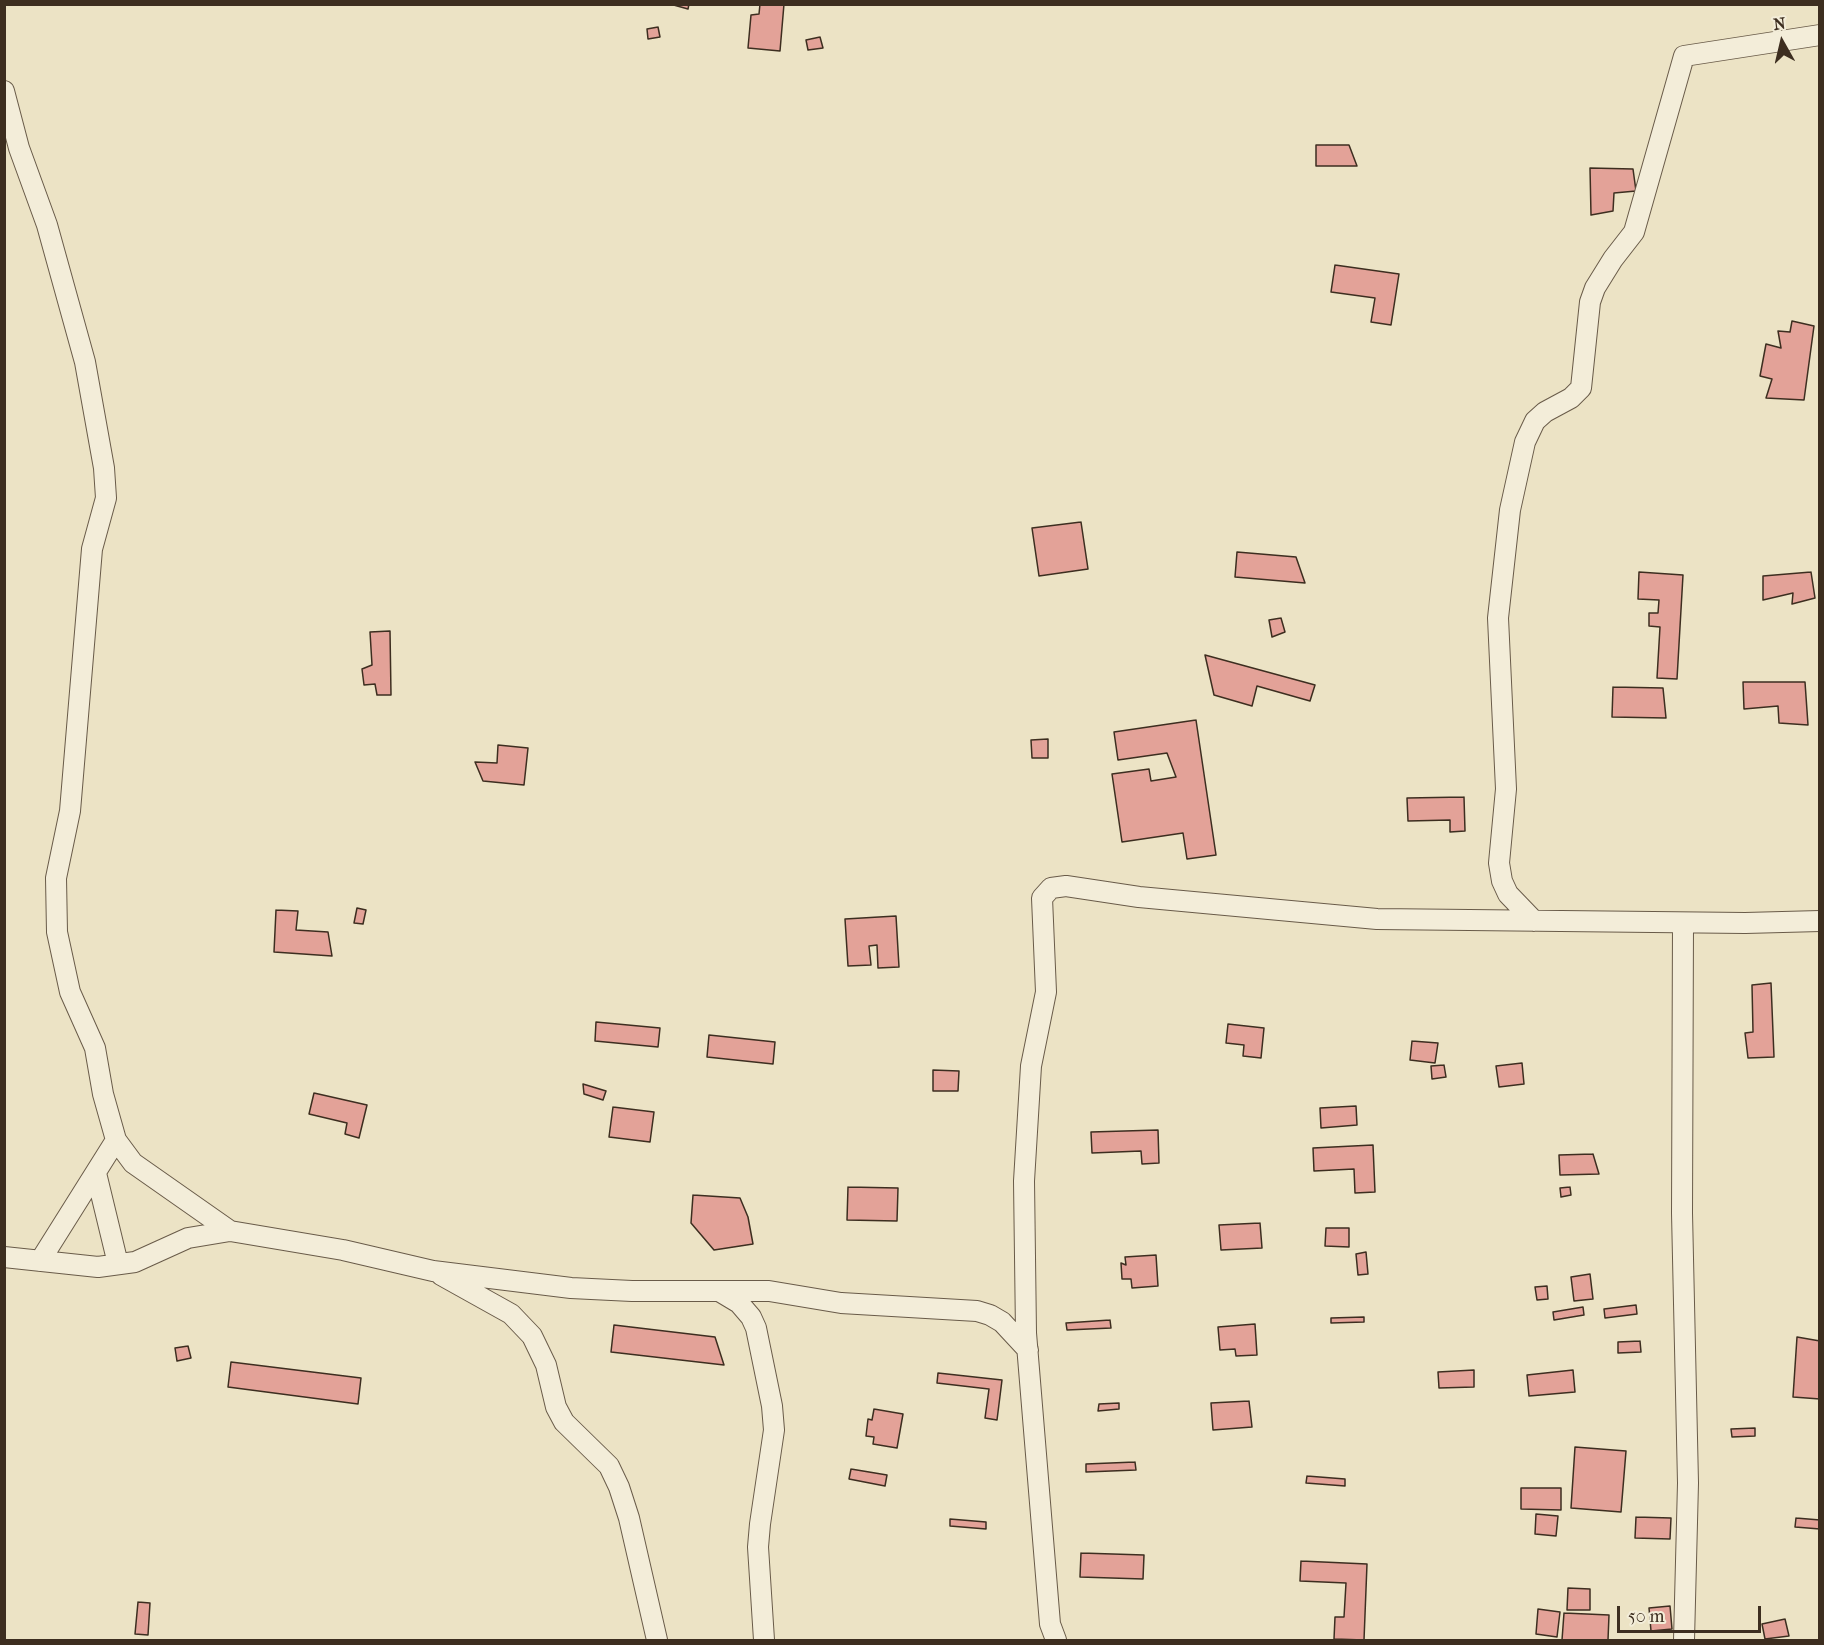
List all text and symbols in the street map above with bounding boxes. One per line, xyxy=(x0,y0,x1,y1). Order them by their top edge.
north arrow xyxy=(1752,12,1812,72)
text: N xyxy=(1772,13,1787,34)
scale bar xyxy=(1620,1594,1764,1632)
text: 50 m xyxy=(1628,1606,1664,1627)

